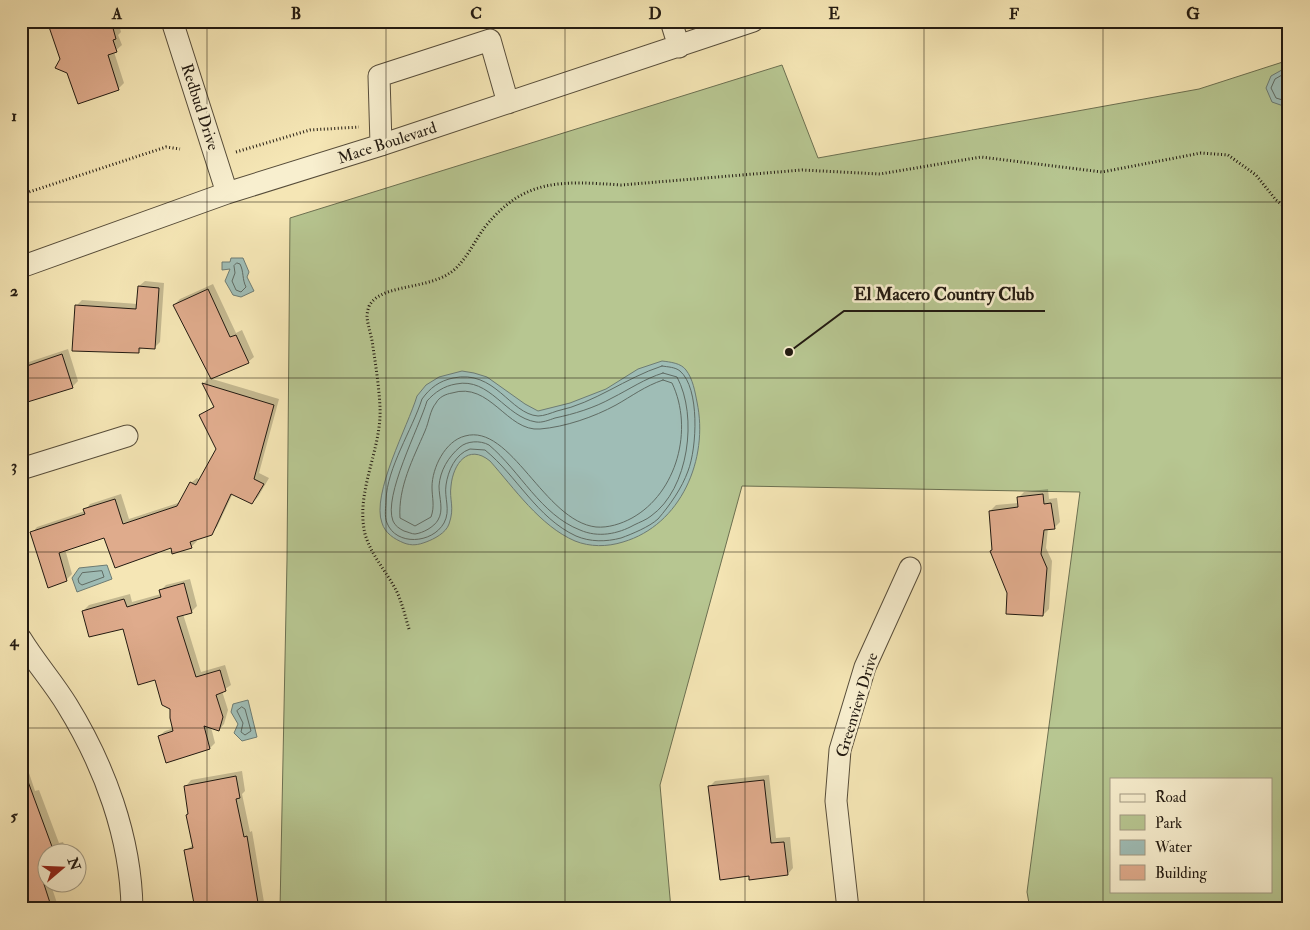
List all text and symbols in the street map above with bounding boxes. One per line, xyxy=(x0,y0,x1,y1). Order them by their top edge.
text: A xyxy=(111,4,123,24)
text: B xyxy=(291,4,301,24)
text: C xyxy=(470,4,482,24)
text: D xyxy=(648,4,662,24)
text: E xyxy=(828,4,840,24)
text: F xyxy=(1009,4,1019,24)
text: G xyxy=(1186,4,1200,24)
street label: Redbud Drive xyxy=(177,61,223,153)
text: 1 xyxy=(11,106,17,126)
street label: Mace Boulevard xyxy=(335,118,439,168)
callout: El Macero Country Club xyxy=(844,278,1045,311)
text: 2 xyxy=(10,281,18,301)
text: El Macero Country Club xyxy=(854,283,1034,306)
text: 3 xyxy=(11,456,17,476)
text: 4 xyxy=(9,631,20,651)
street label: Greenview Drive xyxy=(832,650,883,760)
legend xyxy=(1110,778,1272,892)
text: Road xyxy=(1155,788,1187,807)
text: 5 xyxy=(10,806,18,826)
text: Park xyxy=(1155,814,1182,833)
text: Water xyxy=(1154,838,1192,857)
north arrow xyxy=(38,842,88,892)
text: N xyxy=(63,854,84,873)
text: Building xyxy=(1155,864,1207,883)

